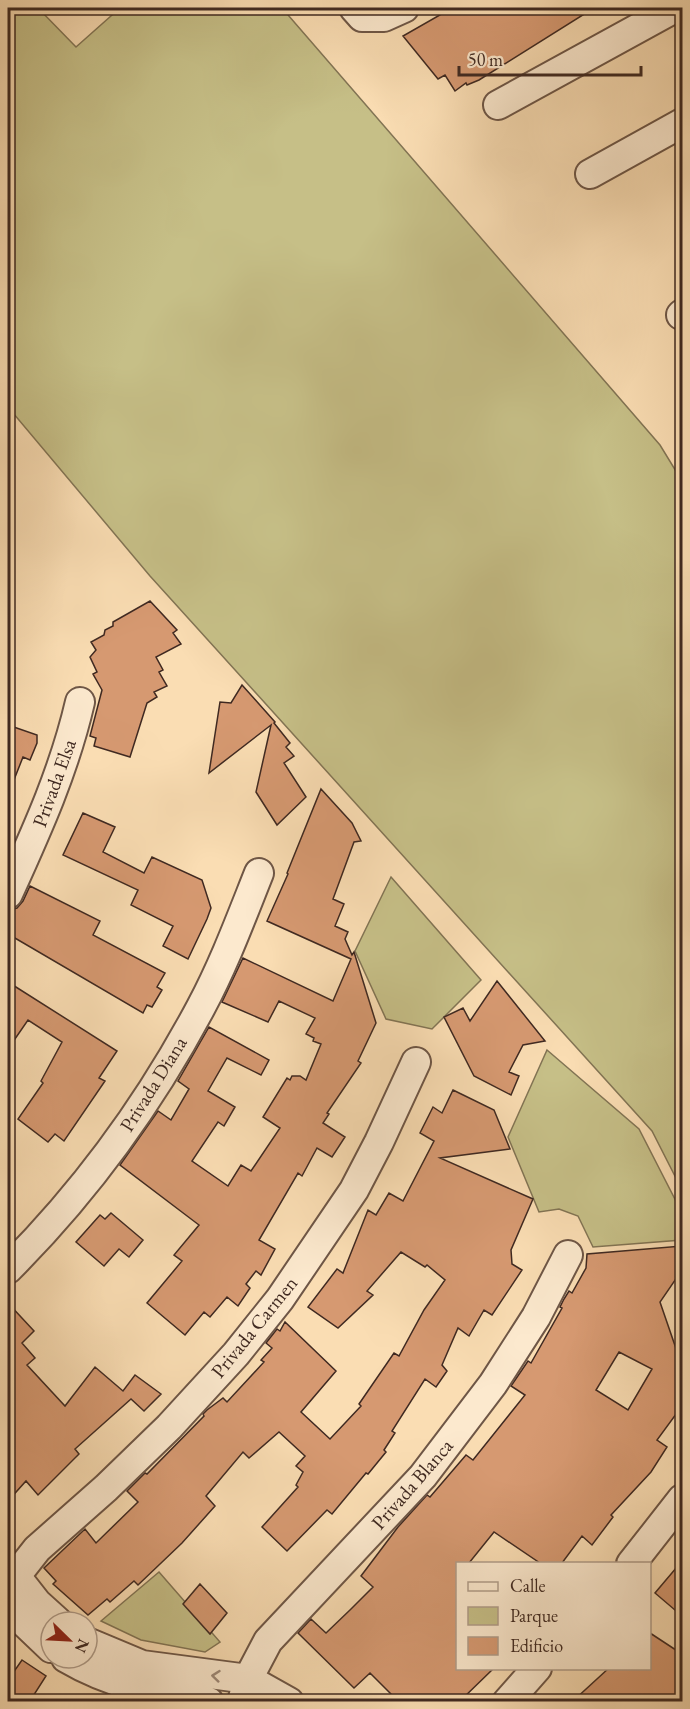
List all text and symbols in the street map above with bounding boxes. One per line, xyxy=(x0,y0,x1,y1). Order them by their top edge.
scale bar xyxy=(459,39,640,77)
text: 50 m xyxy=(468,48,503,71)
street label: Privada Elsa xyxy=(26,735,82,831)
street label: Privada Diana xyxy=(113,1031,193,1137)
street label: Privada Carmen xyxy=(205,1270,303,1383)
street label: Privada Blanca xyxy=(365,1433,459,1535)
legend xyxy=(456,1562,651,1670)
text: Calle xyxy=(510,1574,546,1597)
text: Parque xyxy=(510,1604,558,1627)
north arrow xyxy=(39,1610,99,1670)
text: Edificio xyxy=(510,1634,563,1657)
text: N xyxy=(70,1636,94,1656)
one-way arrow xyxy=(211,1670,220,1682)

